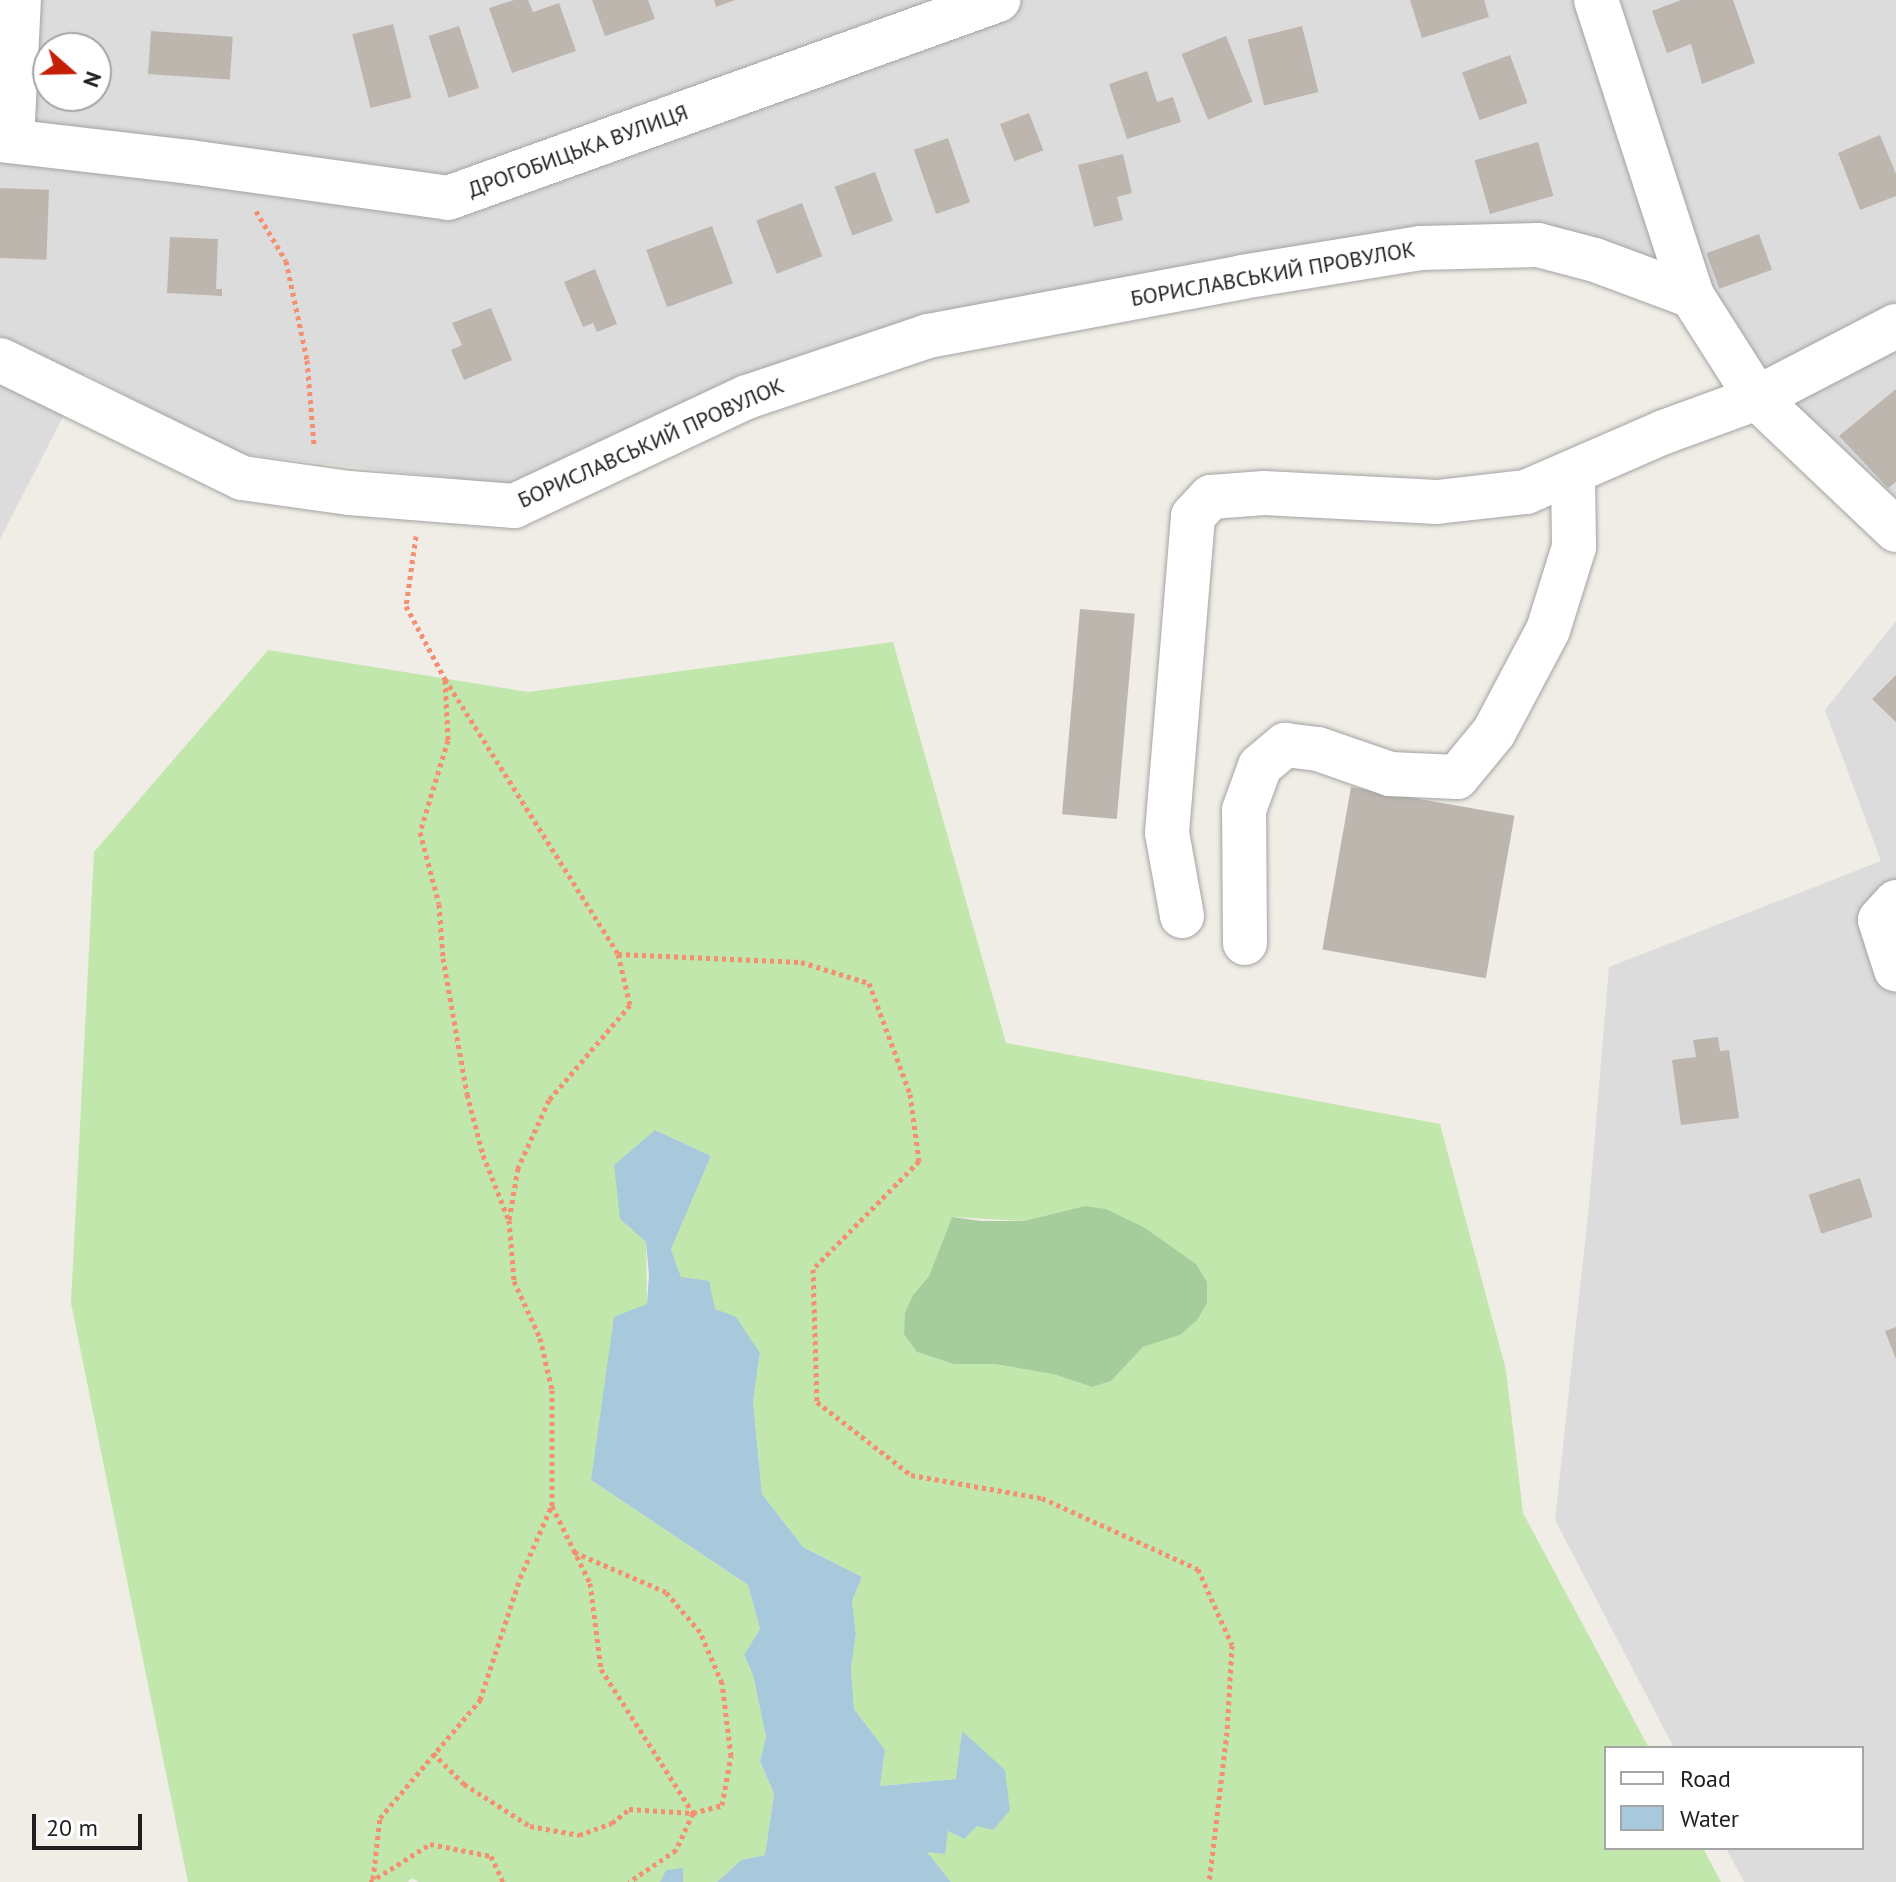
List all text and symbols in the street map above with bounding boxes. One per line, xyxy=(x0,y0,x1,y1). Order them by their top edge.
north arrow xyxy=(32,32,112,112)
text: N xyxy=(77,68,108,91)
street label: ДРОГОБИЦЬКА ВУЛИЦЯ xyxy=(464,99,692,203)
street label: БОРИСЛАВСЬКИЙ ПРОВУЛОК xyxy=(1129,236,1417,312)
street label: БОРИСЛАВСЬКИЙ ПРОВУЛОК xyxy=(514,372,788,514)
legend xyxy=(1604,1746,1864,1850)
text: Road xyxy=(1680,1763,1731,1794)
scale bar xyxy=(36,1798,146,1848)
text: Water xyxy=(1680,1803,1739,1834)
text: 20 m xyxy=(46,1812,98,1843)

